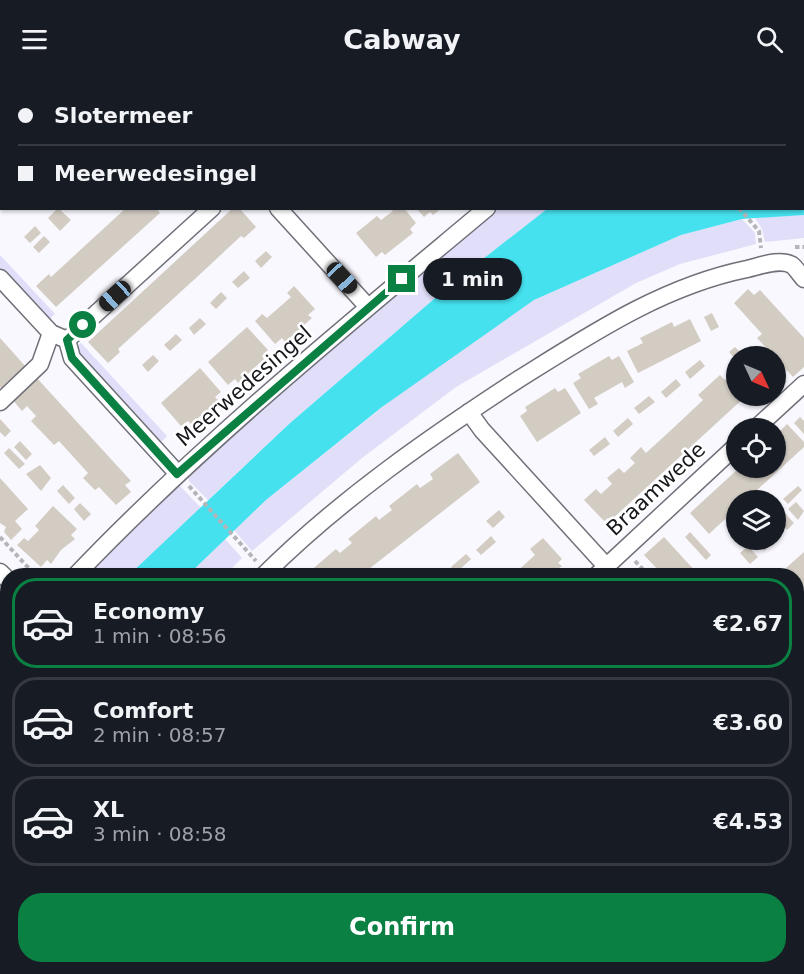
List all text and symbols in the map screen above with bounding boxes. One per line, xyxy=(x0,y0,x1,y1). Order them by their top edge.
icon: menu xyxy=(18,23,51,56)
icon: search xyxy=(753,23,786,56)
text: Cabway xyxy=(343,24,461,55)
text: Slotermeer xyxy=(54,103,192,128)
text: Meerwedesingel xyxy=(54,161,257,186)
callout: 1 min xyxy=(423,258,522,300)
car xyxy=(323,259,361,297)
route end xyxy=(388,265,415,292)
text: 1 min xyxy=(441,267,504,291)
car xyxy=(96,277,134,315)
route start xyxy=(69,311,96,338)
street label: Meerwedesingel xyxy=(172,321,316,451)
north arrow xyxy=(726,346,786,406)
map controls xyxy=(726,346,786,550)
button: locate xyxy=(726,418,786,478)
street label: Braamwede xyxy=(602,437,710,541)
button: layers xyxy=(726,490,786,550)
icon: car xyxy=(21,596,75,650)
text: Economy xyxy=(93,599,204,624)
text: €2.67 xyxy=(713,611,783,636)
text: 1 min · 08:56 xyxy=(93,624,227,648)
icon: car xyxy=(21,695,75,749)
text: Comfort xyxy=(93,698,193,723)
text: €3.60 xyxy=(713,710,783,735)
text: 2 min · 08:57 xyxy=(93,723,227,747)
icon: car xyxy=(21,794,75,848)
text: XL xyxy=(93,797,124,822)
text: €4.53 xyxy=(713,809,783,834)
text: 3 min · 08:58 xyxy=(93,822,227,846)
button: Confirm xyxy=(18,893,786,962)

